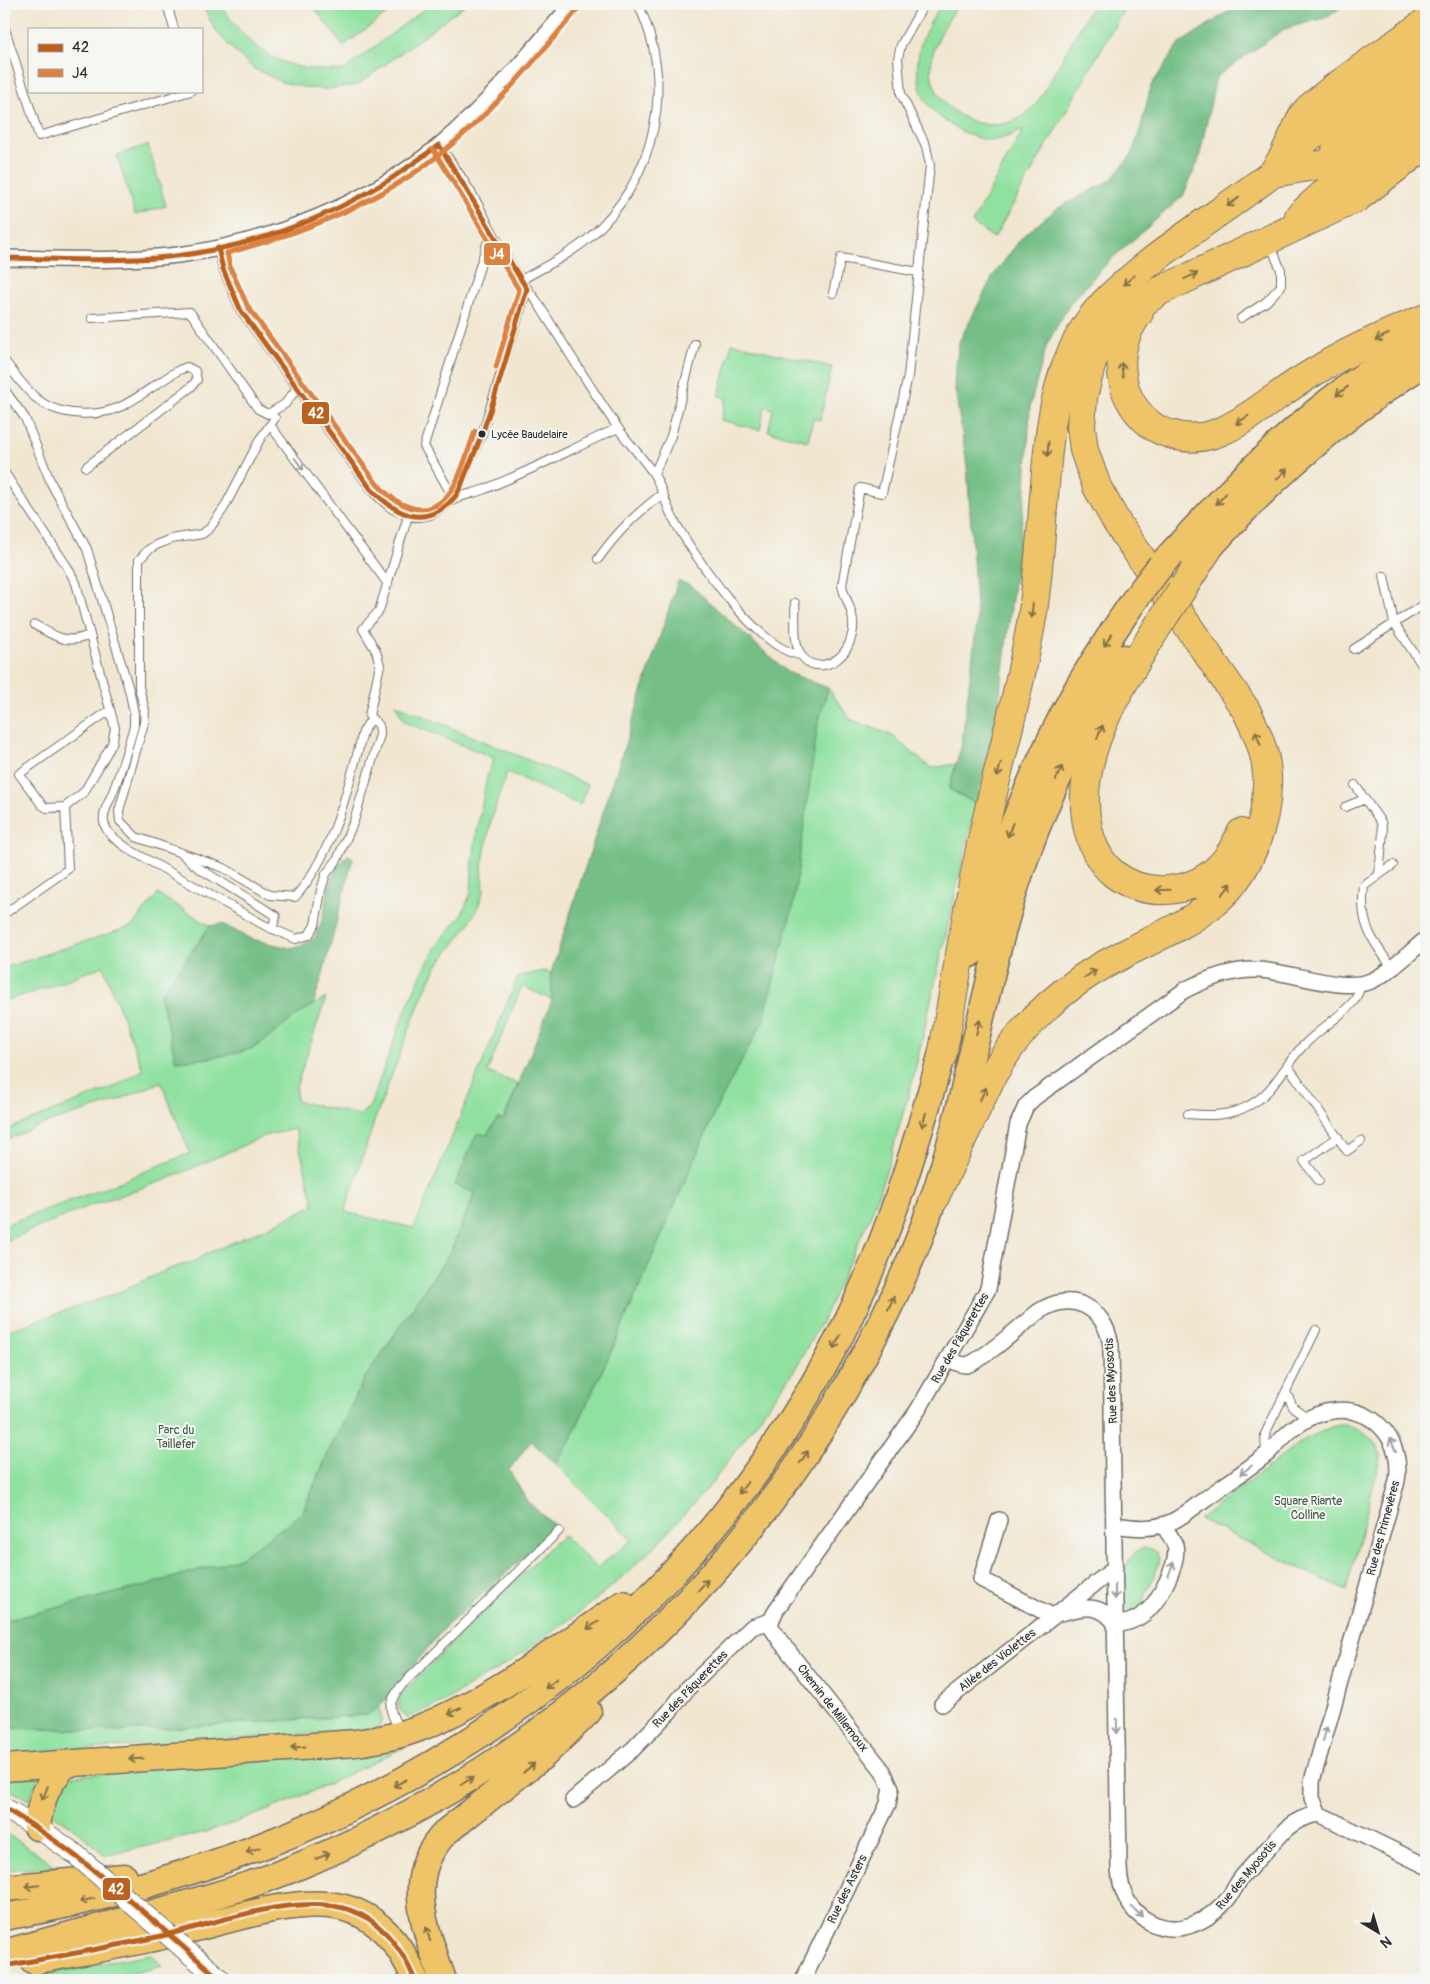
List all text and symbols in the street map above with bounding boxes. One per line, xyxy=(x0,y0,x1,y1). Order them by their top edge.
legend xyxy=(28,28,202,92)
text: 42 xyxy=(72,38,89,57)
text: J4 xyxy=(72,64,88,83)
one-way arrow xyxy=(1226,197,1240,207)
line badge: J4 xyxy=(483,242,511,266)
text: J4 xyxy=(490,246,505,263)
one-way arrow xyxy=(1183,271,1198,281)
one-way arrow xyxy=(1123,274,1136,286)
one-way arrow xyxy=(1375,333,1390,342)
one-way arrow xyxy=(1117,362,1127,378)
one-way arrow xyxy=(1336,386,1350,397)
line badge: 42 xyxy=(301,401,330,425)
text: 42 xyxy=(308,405,324,422)
one-way arrow xyxy=(1236,415,1250,425)
place label: Lycée Baudelaire xyxy=(491,428,568,441)
marker: Lycée Baudelaire xyxy=(477,429,487,439)
one-way arrow xyxy=(1043,441,1052,457)
one-way arrow xyxy=(294,457,304,471)
one-way arrow xyxy=(1275,469,1288,480)
one-way arrow xyxy=(1215,493,1227,506)
one-way arrow xyxy=(1027,603,1037,619)
one-way arrow xyxy=(1103,632,1113,646)
one-way arrow xyxy=(1097,725,1106,740)
one-way arrow xyxy=(1253,730,1262,746)
one-way arrow xyxy=(994,762,1004,778)
one-way arrow xyxy=(1054,766,1064,781)
one-way arrow xyxy=(1005,822,1014,838)
one-way arrow xyxy=(1222,882,1232,896)
one-way arrow xyxy=(1155,885,1172,895)
one-way arrow xyxy=(1082,969,1096,979)
one-way arrow xyxy=(974,1020,983,1036)
one-way arrow xyxy=(979,1087,989,1102)
one-way arrow xyxy=(919,1111,928,1127)
street label: Rue des Pâquerettes xyxy=(928,1290,993,1386)
one-way arrow xyxy=(887,1296,896,1311)
one-way arrow xyxy=(832,1334,841,1349)
street label: Rue des Myosotis xyxy=(1102,1337,1121,1424)
park label: Parc du Taillefer xyxy=(156,1423,197,1452)
one-way arrow xyxy=(1387,1438,1397,1453)
one-way arrow xyxy=(799,1451,809,1465)
one-way arrow xyxy=(1239,1464,1252,1475)
street label: Rue des Primevères xyxy=(1364,1478,1404,1577)
one-way arrow xyxy=(738,1481,749,1494)
park label: Square Riante Colline xyxy=(1274,1494,1342,1523)
one-way arrow xyxy=(1167,1562,1176,1577)
one-way arrow xyxy=(697,1578,709,1591)
one-way arrow xyxy=(1110,1583,1120,1599)
one-way arrow xyxy=(586,1620,600,1630)
street label: Allée des Violettes xyxy=(956,1625,1039,1695)
street label: Rue des Pâquerettes xyxy=(650,1647,732,1731)
street label: Chemin de Millemoux xyxy=(794,1662,871,1755)
one-way arrow xyxy=(544,1678,557,1689)
one-way arrow xyxy=(448,1707,463,1716)
one-way arrow xyxy=(1112,1718,1122,1734)
one-way arrow xyxy=(1321,1727,1331,1743)
one-way arrow xyxy=(291,1743,307,1752)
one-way arrow xyxy=(129,1755,145,1764)
one-way arrow xyxy=(522,1762,535,1773)
one-way arrow xyxy=(459,1775,473,1785)
one-way arrow xyxy=(393,1778,408,1788)
one-way arrow xyxy=(40,1785,49,1800)
street label: Rue des Myosotis xyxy=(1213,1837,1280,1913)
one-way arrow xyxy=(245,1846,261,1855)
one-way arrow xyxy=(315,1850,330,1860)
street label: Rue des Asters xyxy=(824,1852,871,1926)
line badge: 42 xyxy=(102,1877,131,1901)
one-way arrow xyxy=(24,1881,40,1890)
text: 42 xyxy=(108,1881,124,1898)
one-way arrow xyxy=(80,1896,96,1905)
one-way arrow xyxy=(1131,1906,1143,1918)
north arrow xyxy=(1352,1906,1402,1956)
one-way arrow xyxy=(423,1927,432,1942)
text: N xyxy=(1377,1932,1395,1951)

